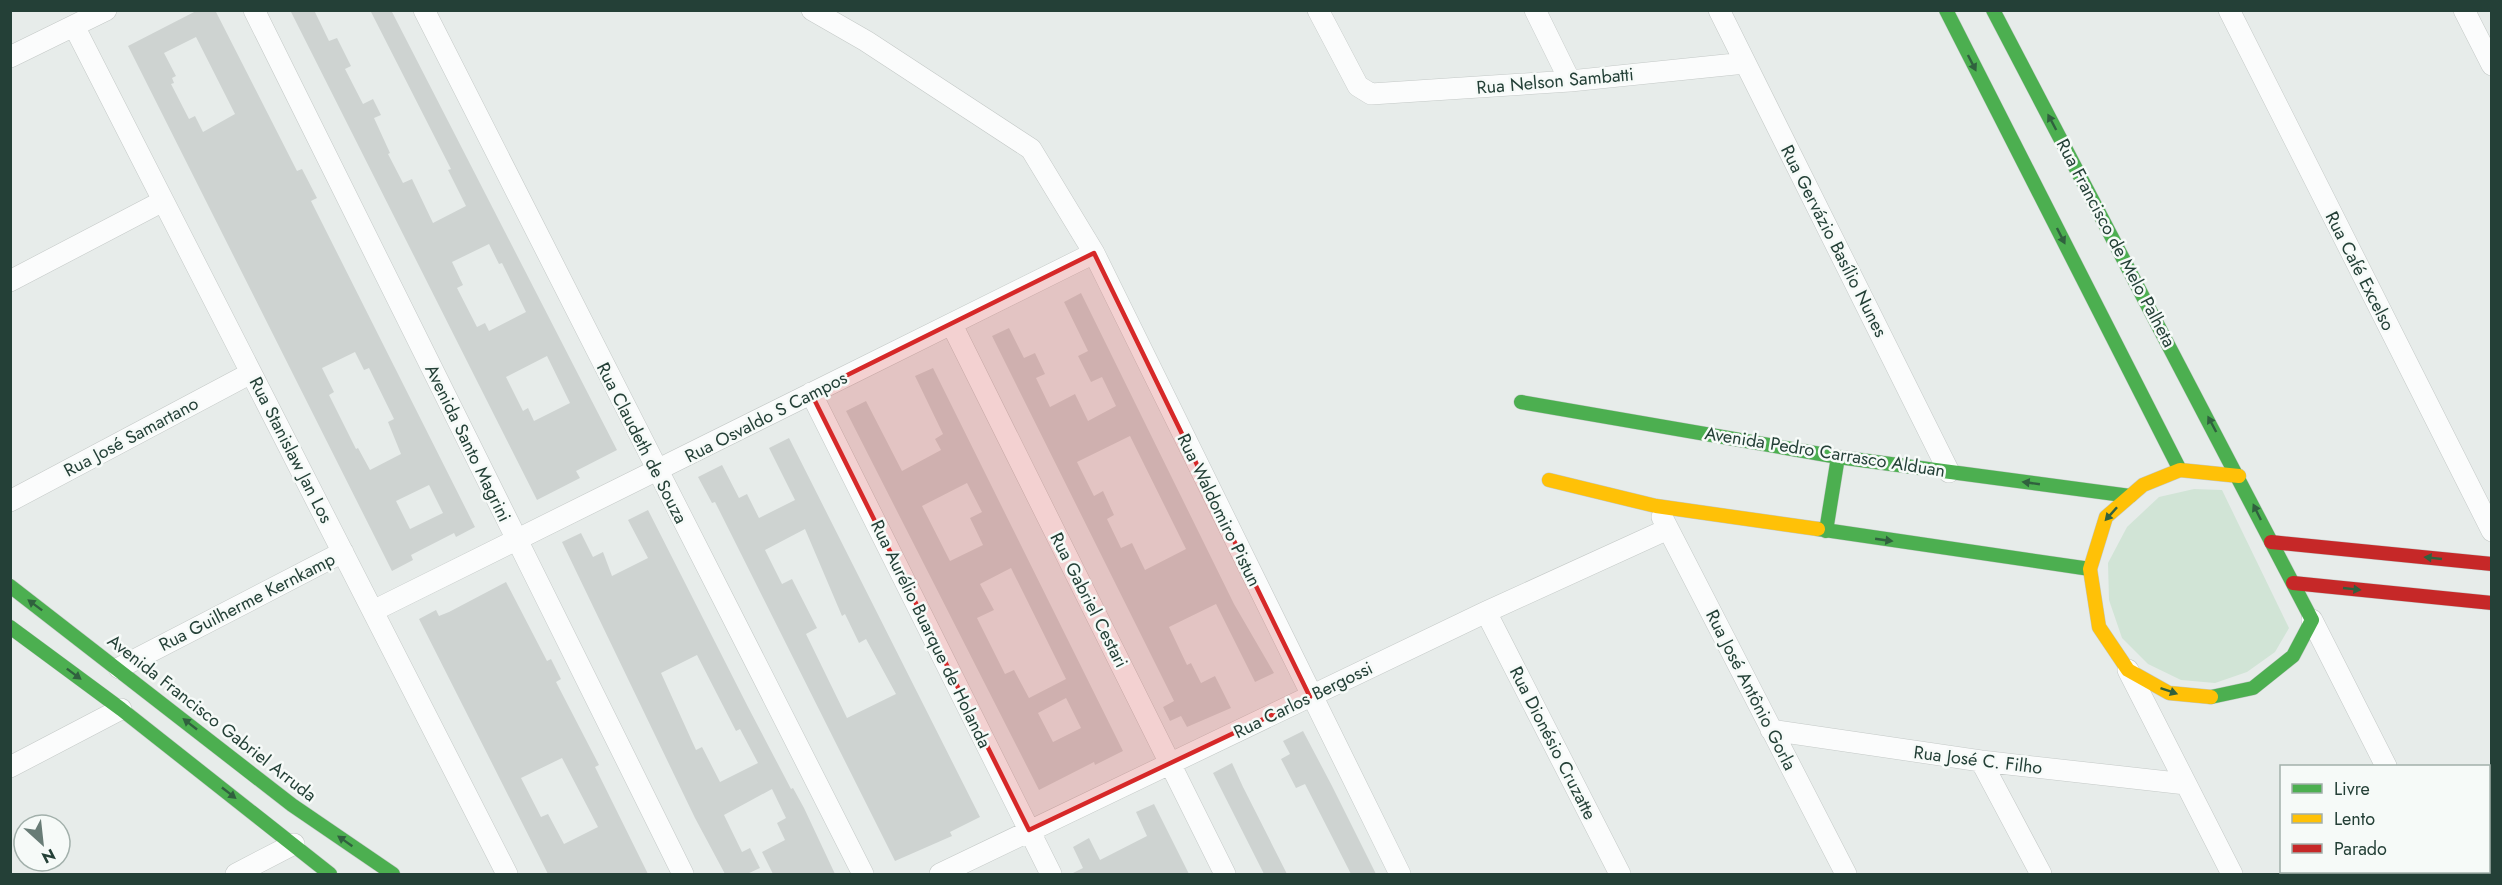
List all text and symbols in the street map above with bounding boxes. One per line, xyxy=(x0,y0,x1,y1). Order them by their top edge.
one-way arrow xyxy=(1968,54,1977,71)
street label: Rua Nelson Sambatti xyxy=(1475,61,1635,101)
one-way arrow xyxy=(2047,113,2057,130)
street label: Rua Francisco de Melo Palheta xyxy=(2050,134,2182,352)
street label: Rua Gervázio Basílio Nunes xyxy=(1774,140,1894,342)
street label: Rua Café Excelso xyxy=(2319,207,2401,335)
one-way arrow xyxy=(2056,228,2066,245)
street label: Rua Claudeth de Souza xyxy=(590,358,694,528)
street label: Avenida Santo Magrini xyxy=(419,360,517,526)
street label: Rua Osvaldo S Campos xyxy=(680,365,852,469)
street label: Rua Stanislaw Jan Los xyxy=(243,372,339,528)
street label: Rua José Samartano xyxy=(59,390,203,484)
one-way arrow xyxy=(2207,416,2217,433)
street label: Avenida Pedro Carrasco Alduan xyxy=(1703,420,1947,484)
street label: Rua Waldomiro Pistun xyxy=(1171,429,1267,591)
one-way arrow xyxy=(2021,478,2040,487)
one-way arrow xyxy=(2252,503,2261,520)
one-way arrow xyxy=(2105,507,2118,522)
street label: Rua Aurélio Buarque de Holanda xyxy=(864,515,998,753)
street label: Rua Gabriel Cestari xyxy=(1044,528,1134,672)
one-way arrow xyxy=(1874,535,1893,544)
street label: Rua Guilherme Kernkamp xyxy=(154,546,340,658)
one-way arrow xyxy=(2424,553,2443,563)
one-way arrow xyxy=(2342,584,2361,594)
one-way arrow xyxy=(27,598,43,611)
street label: Rua José Antônio Gorla xyxy=(1699,605,1803,775)
street label: Avenida Francisco Gabriel Arruda xyxy=(102,628,322,808)
street label: Rua Carlos Bergossi xyxy=(1229,655,1377,745)
street label: Rua Dionésio Cruzatte xyxy=(1503,662,1603,824)
one-way arrow xyxy=(67,668,82,680)
one-way arrow xyxy=(2160,686,2178,696)
one-way arrow xyxy=(182,718,197,730)
street label: Rua José C. Filho xyxy=(1912,739,2044,781)
legend xyxy=(2280,765,2490,873)
text: Livre xyxy=(2334,776,2370,802)
one-way arrow xyxy=(221,787,237,800)
text: Lento xyxy=(2334,806,2375,832)
north arrow xyxy=(12,813,72,873)
one-way arrow xyxy=(337,836,353,847)
text: Parado xyxy=(2334,836,2387,862)
text: N xyxy=(38,843,59,869)

